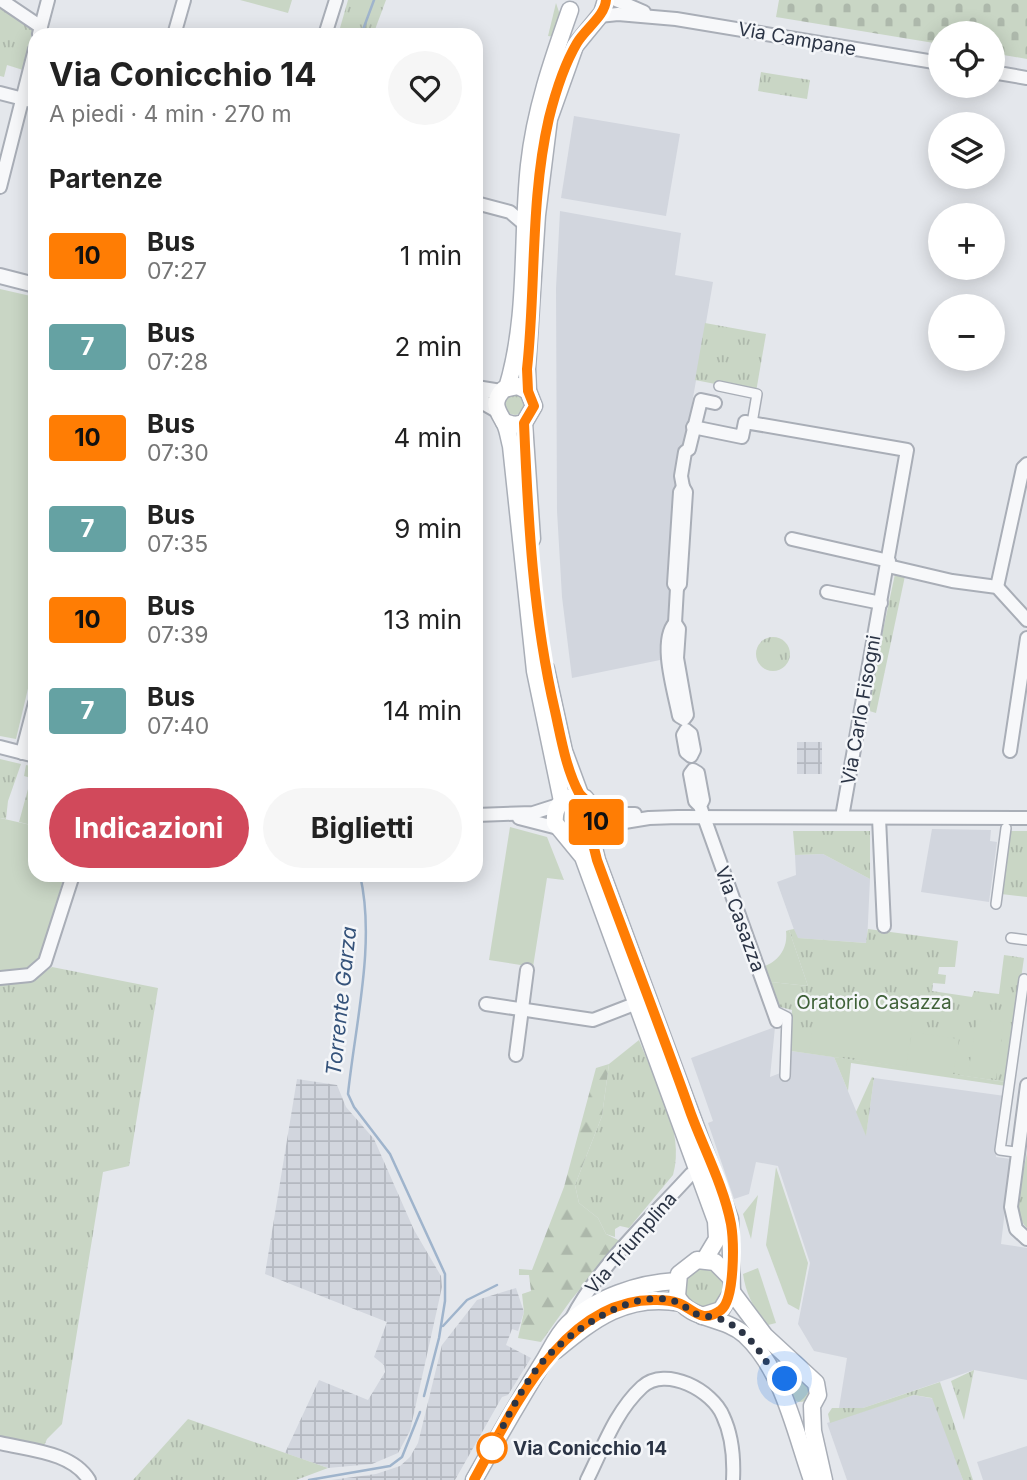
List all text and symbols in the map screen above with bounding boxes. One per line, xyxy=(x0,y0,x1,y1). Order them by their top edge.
street label: Via Campane xyxy=(736,17,858,61)
map controls xyxy=(928,21,1005,371)
button: locate xyxy=(928,21,1005,98)
button: heart xyxy=(388,51,462,125)
text: Via Conicchio 14 xyxy=(49,54,317,94)
text: A piedi · 4 min · 270 m xyxy=(49,100,292,128)
button: layers xyxy=(928,112,1005,189)
text: Partenze xyxy=(49,163,163,194)
button: + xyxy=(928,203,1005,280)
text: Bus xyxy=(147,226,195,257)
text: 1 min xyxy=(400,240,462,271)
text: 10 xyxy=(74,241,101,270)
text: 07:27 xyxy=(147,257,207,285)
button: − xyxy=(928,294,1005,371)
text: Bus xyxy=(147,317,195,348)
text: 2 min xyxy=(394,331,462,362)
text: 7 xyxy=(81,332,94,361)
text: 07:28 xyxy=(147,348,208,376)
text: Bus xyxy=(147,408,195,439)
text: 4 min xyxy=(393,422,462,453)
text: 10 xyxy=(74,423,101,452)
text: 07:30 xyxy=(147,439,209,467)
text: Bus xyxy=(147,499,195,530)
text: 9 min xyxy=(394,513,462,544)
text: 7 xyxy=(81,514,94,543)
text: 07:35 xyxy=(147,530,208,558)
text: Bus xyxy=(147,590,195,621)
text: 13 min xyxy=(384,604,462,635)
text: 10 xyxy=(74,605,101,634)
text: 07:39 xyxy=(147,621,208,649)
street label: Via Carlo Fisogni xyxy=(836,633,886,787)
text: Bus xyxy=(147,681,195,712)
text: 14 min xyxy=(383,695,462,726)
text: 7 xyxy=(81,696,94,725)
text: 07:40 xyxy=(147,712,209,740)
button: Indicazioni xyxy=(49,788,249,868)
button: Biglietti xyxy=(263,788,462,868)
line badge: 10 xyxy=(564,799,628,845)
text: 10 xyxy=(583,807,609,836)
street label: Via Casazza xyxy=(710,863,770,975)
water label: Torrente Garza xyxy=(321,925,361,1077)
park label: Oratorio Casazza xyxy=(796,991,952,1014)
street label: Via Triumplina xyxy=(580,1187,682,1299)
your location xyxy=(767,1361,802,1396)
marker: Via Conicchio 14 xyxy=(477,1433,507,1463)
place label: Via Conicchio 14 xyxy=(513,1437,667,1460)

